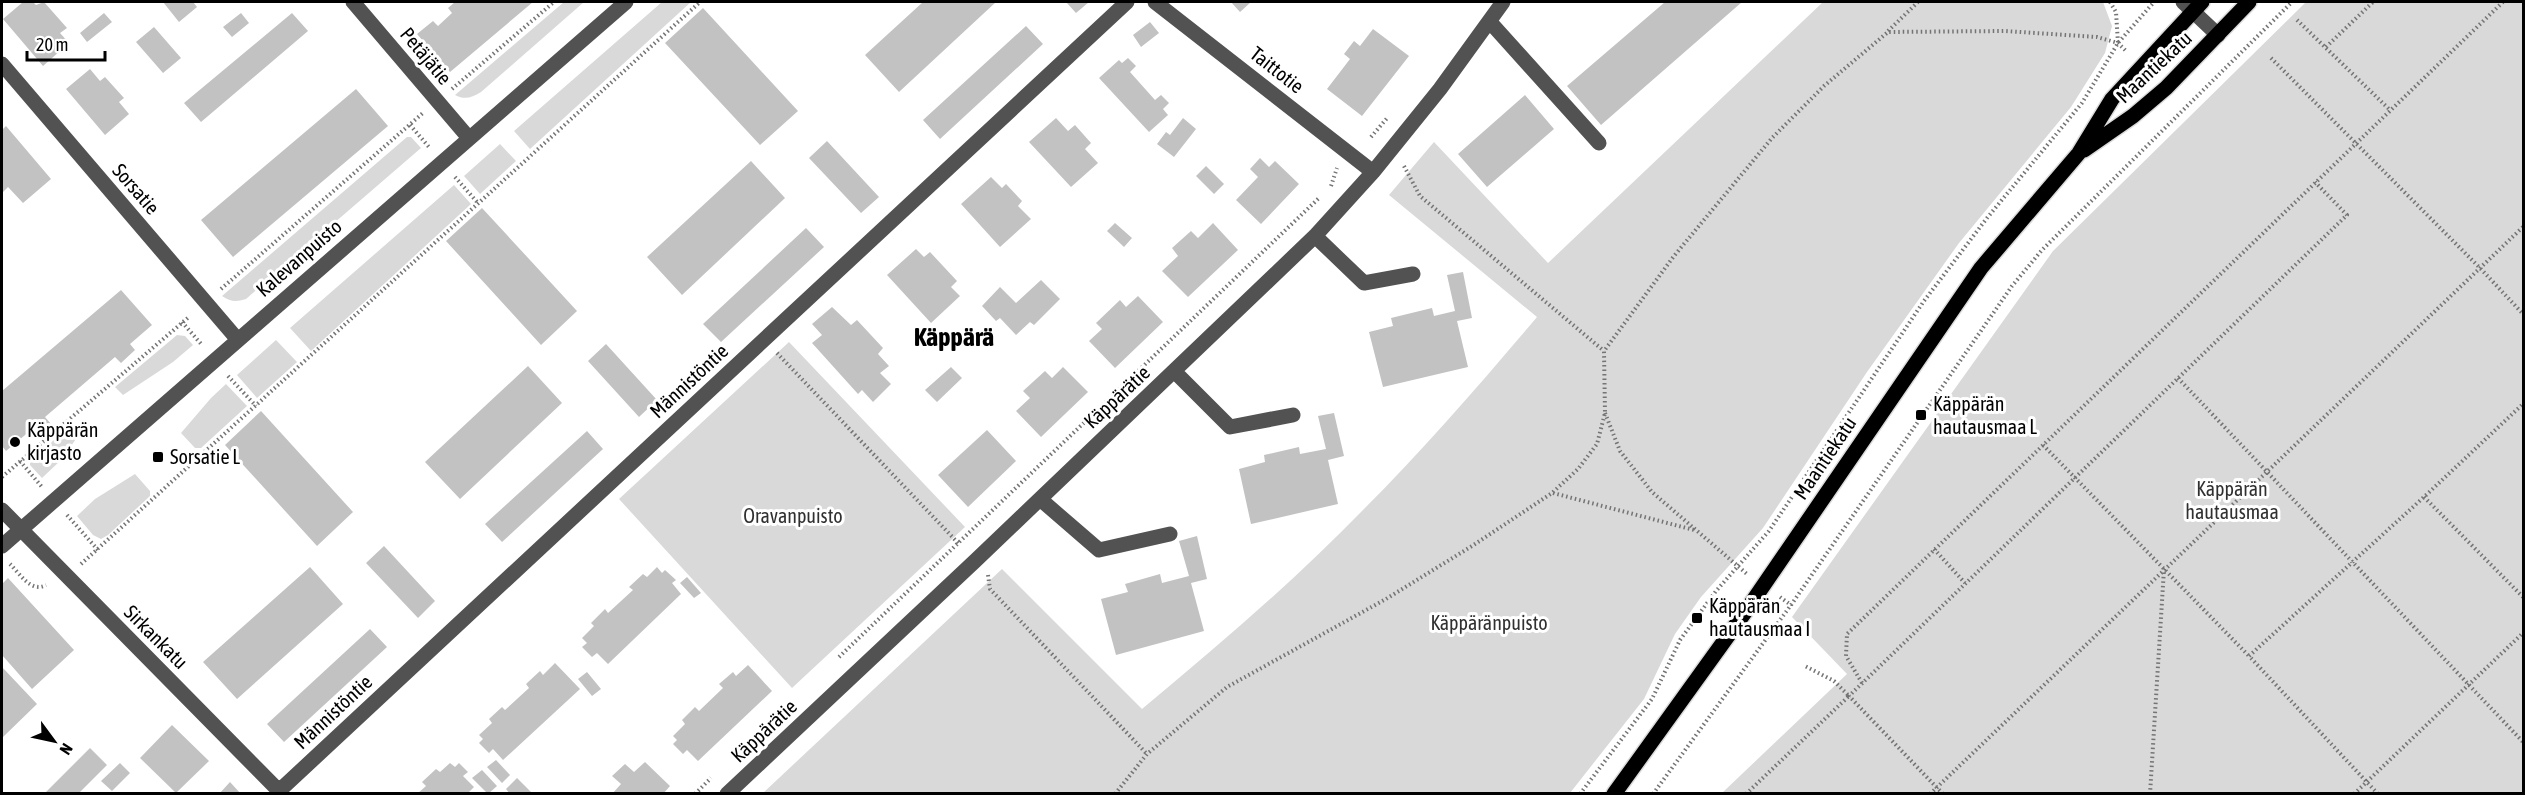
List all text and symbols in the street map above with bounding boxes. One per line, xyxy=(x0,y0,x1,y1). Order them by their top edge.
street label: Petäjätie xyxy=(396,23,457,89)
scale bar xyxy=(27,24,105,62)
street label: Maantiekatu xyxy=(2111,26,2196,107)
text: 20 m xyxy=(36,34,68,55)
street label: Taittotie xyxy=(1246,42,1309,98)
street label: Sorsatie xyxy=(108,159,165,219)
street label: Kalevanpuisto xyxy=(251,214,346,301)
district label: Käppärä xyxy=(914,322,994,352)
street label: Männistöntie xyxy=(645,339,732,422)
street label: Käppärätie xyxy=(1079,361,1154,433)
place label: Käppärän hautausmaa L xyxy=(1933,392,2037,438)
marker: Käppärän hautausmaa L xyxy=(1914,408,1928,422)
street label: Maantiekatu xyxy=(1789,412,1861,503)
place label: Käppärän kirjasto xyxy=(27,418,98,464)
marker: Käppärän kirjasto xyxy=(8,435,22,449)
place label: Sorsatie L xyxy=(170,445,240,468)
marker: Sorsatie L xyxy=(151,450,165,464)
park label: Käppärän hautausmaa xyxy=(2185,477,2279,523)
park label: Oravanpuisto xyxy=(743,504,843,527)
place label: Käppärän hautausmaa I xyxy=(1709,594,1810,640)
street label: Sirkankatu xyxy=(120,600,193,673)
park label: Käppäränpuisto xyxy=(1430,611,1548,634)
marker: Käppärän hautausmaa I xyxy=(1690,611,1704,625)
street label: Männistöntie xyxy=(289,670,376,753)
street label: Käppärätie xyxy=(726,695,801,767)
north arrow xyxy=(24,711,84,771)
text: N xyxy=(56,740,77,758)

